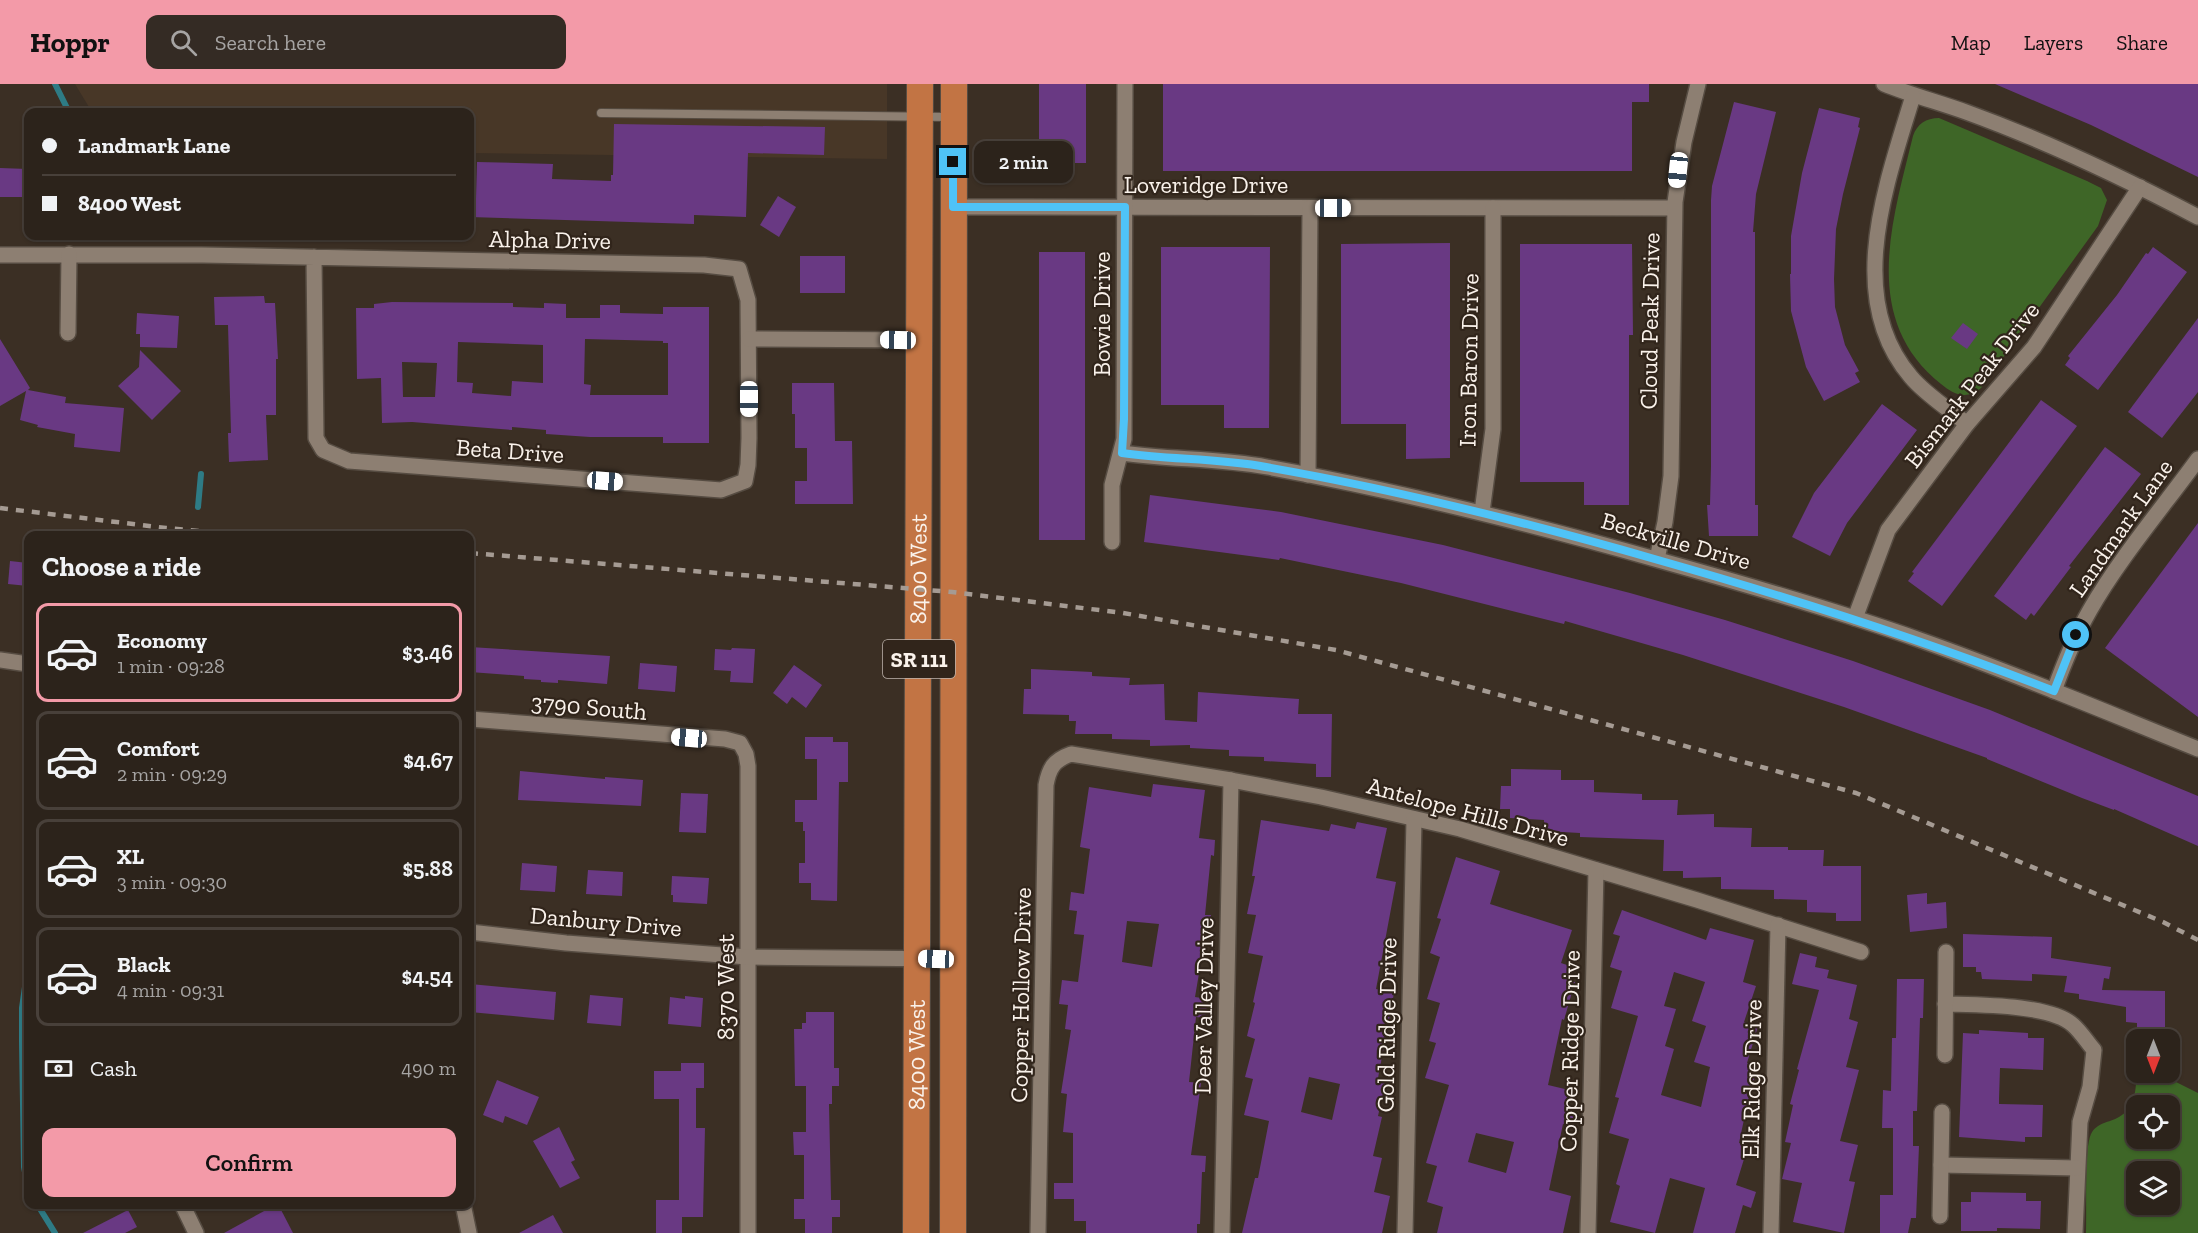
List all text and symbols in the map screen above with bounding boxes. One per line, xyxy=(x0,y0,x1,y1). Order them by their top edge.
search box xyxy=(146,15,566,69)
text: Hoppr xyxy=(30,26,110,59)
icon: search xyxy=(167,26,200,59)
text: Search here xyxy=(215,29,326,56)
text: Map xyxy=(1951,30,1991,55)
text: Layers xyxy=(2024,30,2083,55)
text: Share xyxy=(2116,30,2168,55)
text: Landmark Lane xyxy=(78,132,230,159)
callout: 2 min xyxy=(974,141,1073,183)
route end xyxy=(939,148,966,175)
text: 2 min xyxy=(999,150,1048,174)
car xyxy=(1667,151,1689,189)
street label: Loveridge Drive xyxy=(1124,170,1288,199)
text: 8400 West xyxy=(78,190,181,217)
car xyxy=(1315,199,1351,217)
street label: Alpha Drive xyxy=(489,224,611,255)
street label: Cloud Peak Drive xyxy=(1633,232,1666,410)
street label: Bowie Drive xyxy=(1087,252,1116,376)
street label: Iron Baron Drive xyxy=(1452,273,1485,447)
street label: Bismark Peak Drive xyxy=(1898,296,2045,473)
car xyxy=(880,331,916,349)
car xyxy=(740,381,758,417)
street label: Beta Drive xyxy=(455,432,565,469)
street label: Landmark Lane xyxy=(2062,453,2179,602)
car xyxy=(586,471,624,491)
street label: Beckville Drive xyxy=(1598,505,1754,576)
street label: 8400 West xyxy=(903,514,933,624)
text: Choose a ride xyxy=(42,551,201,583)
route start xyxy=(2062,621,2089,648)
icon: car xyxy=(45,626,99,680)
text: Economy xyxy=(117,627,207,654)
text: $3.46 xyxy=(402,639,453,666)
road number: SR 111 xyxy=(883,640,955,678)
text: 1 min · 09:28 xyxy=(117,654,225,678)
street label: 3790 South xyxy=(530,687,649,726)
car xyxy=(670,727,708,749)
icon: car xyxy=(45,734,99,788)
text: Comfort xyxy=(117,735,199,762)
text: $4.67 xyxy=(403,747,453,774)
text: 2 min · 09:29 xyxy=(117,762,227,786)
street label: Antelope Hills Drive xyxy=(1364,771,1572,852)
icon: car xyxy=(45,842,99,896)
text: XL xyxy=(117,843,144,870)
text: $5.88 xyxy=(402,855,453,882)
text: 3 min · 09:30 xyxy=(117,870,227,894)
street label: Copper Hollow Drive xyxy=(1004,887,1037,1103)
street label: Danbury Drive xyxy=(529,900,683,943)
street label: Deer Valley Drive xyxy=(1187,917,1220,1095)
street label: 8370 West xyxy=(711,934,740,1040)
street label: Gold Ridge Drive xyxy=(1370,937,1403,1113)
car xyxy=(918,949,954,969)
icon: car xyxy=(45,950,99,1004)
street label: Copper Ridge Drive xyxy=(1553,950,1586,1152)
text: Black xyxy=(117,951,171,978)
text: $4.54 xyxy=(402,963,453,990)
text: 4 min · 09:31 xyxy=(117,978,224,1002)
street label: Elk Ridge Drive xyxy=(1736,999,1767,1159)
street label: 8400 West xyxy=(901,1000,931,1110)
north arrow xyxy=(2126,1029,2180,1083)
map controls xyxy=(2126,1029,2180,1215)
icon: cash xyxy=(42,1052,75,1085)
text: Cash xyxy=(90,1055,137,1082)
text: 490 m xyxy=(401,1056,456,1080)
button: locate xyxy=(2126,1095,2180,1149)
button: Confirm xyxy=(42,1128,456,1197)
button: layers xyxy=(2126,1161,2180,1215)

